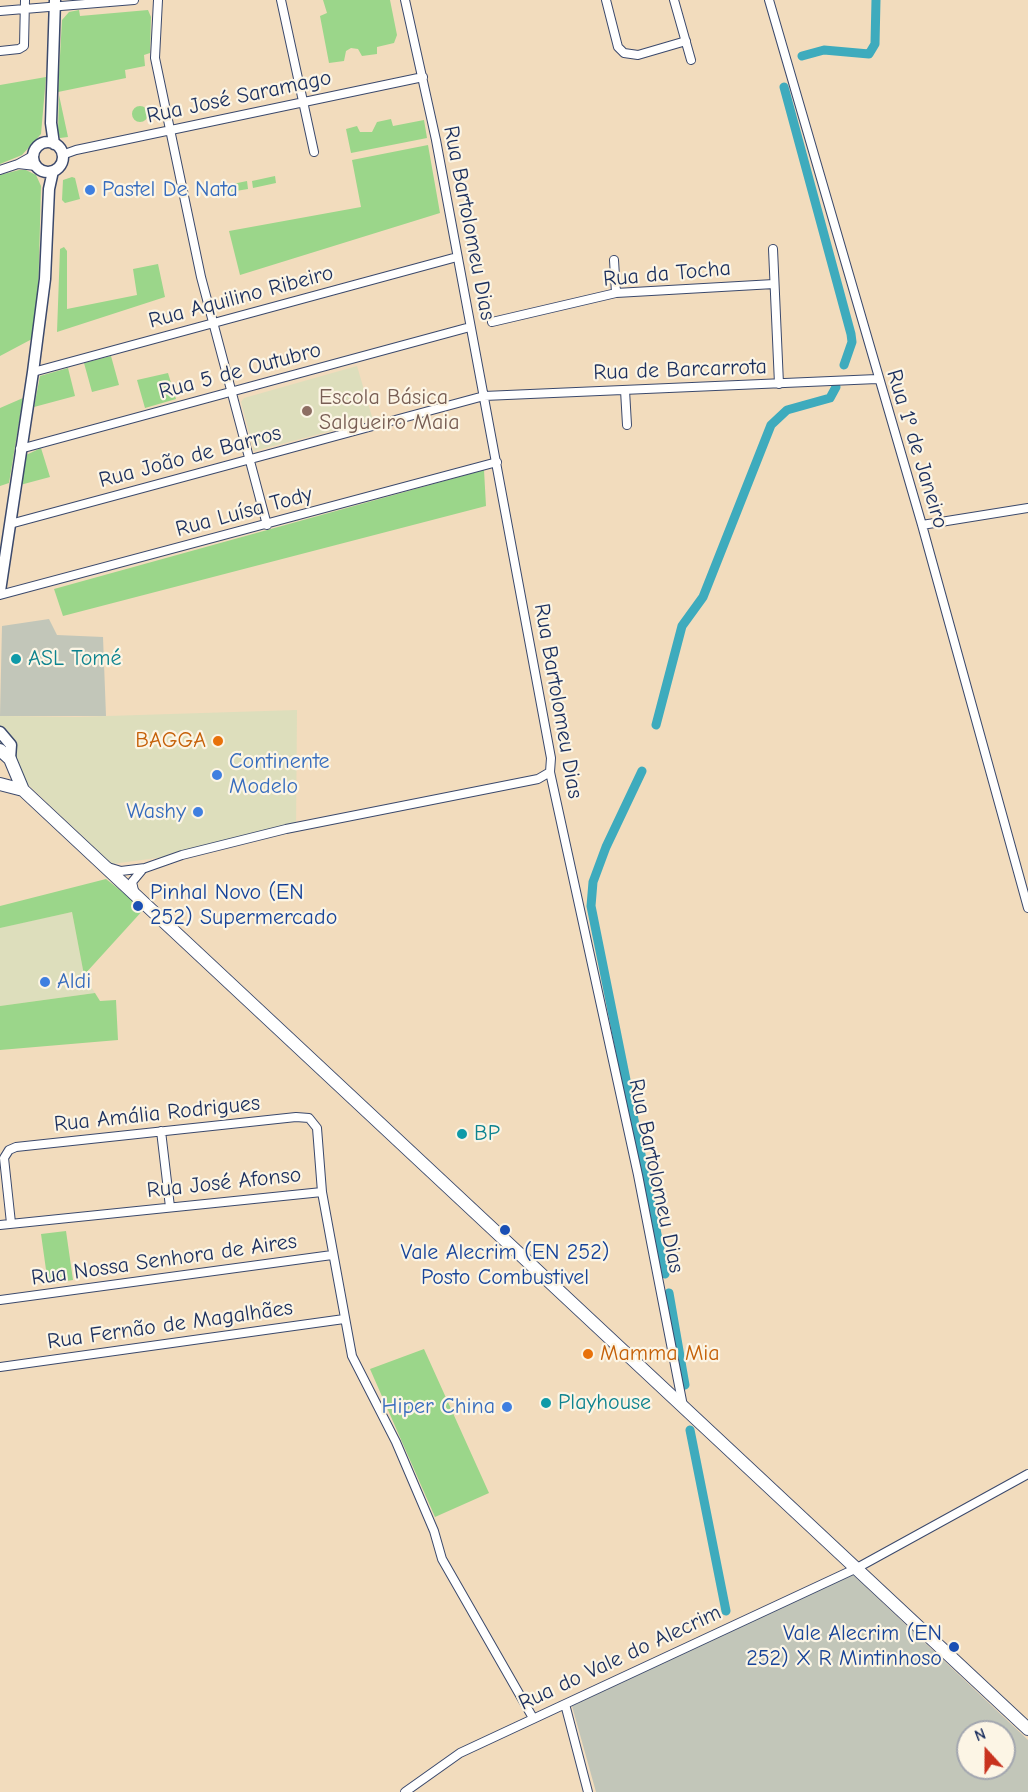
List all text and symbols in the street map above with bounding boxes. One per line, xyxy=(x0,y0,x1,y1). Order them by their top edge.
street label: Rua José Saramago xyxy=(144,65,334,129)
street label: Rua Bartolomeu Dias xyxy=(437,123,501,323)
place label: Pastel De Nata xyxy=(102,177,238,203)
marker: Pastel De Nata xyxy=(83,183,97,197)
street label: Rua da Tocha xyxy=(602,255,732,293)
street label: Rua Aquilino Ribeiro xyxy=(146,260,336,334)
street label: Rua 5 de Outubro xyxy=(156,337,324,405)
street label: Rua de Barcarrota xyxy=(593,354,767,386)
street label: Rua 1º de Janeiro xyxy=(880,366,954,532)
place label: Escola Básica Salgueiro Maia xyxy=(319,385,460,436)
marker: Escola Básica Salgueiro Maia xyxy=(300,404,314,418)
street label: Rua João de Barros xyxy=(96,420,284,494)
street label: Rua Luísa Tody xyxy=(173,481,315,543)
street label: Rua Bartolomeu Dias xyxy=(528,601,588,801)
place label: ASL Tomé xyxy=(28,646,122,672)
marker: ASL Tomé xyxy=(9,652,23,666)
place label: BAGGA xyxy=(135,728,206,754)
marker: BAGGA xyxy=(211,734,225,748)
place label: Continente Modelo xyxy=(229,749,330,800)
marker: Continente Modelo xyxy=(210,768,224,782)
place label: Washy xyxy=(126,799,186,825)
marker: Washy xyxy=(191,805,205,819)
place label: Pinhal Novo (EN 252) Supermercado xyxy=(150,880,337,932)
marker: Pinhal Novo (EN 252) Supermercado xyxy=(131,899,145,913)
place label: Aldi xyxy=(57,969,91,995)
marker: Aldi xyxy=(38,975,52,989)
street label: Rua Bartolomeu Dias xyxy=(623,1077,689,1275)
street label: Rua Amália Rodrigues xyxy=(53,1090,261,1138)
place label: BP xyxy=(474,1121,500,1147)
marker: BP xyxy=(455,1127,469,1141)
street label: Rua José Afonso xyxy=(145,1162,303,1204)
marker: Vale Alecrim (EN 252) Posto Combustivel xyxy=(498,1223,512,1237)
street label: Rua Nossa Senhora de Aires xyxy=(29,1228,299,1292)
place label: Vale Alecrim (EN 252) Posto Combustivel xyxy=(401,1240,609,1292)
street label: Rua Fernão de Magalhães xyxy=(46,1295,294,1355)
place label: Mamma Mia xyxy=(600,1341,720,1367)
marker: Mamma Mia xyxy=(581,1347,595,1361)
place label: Playhouse xyxy=(558,1390,651,1416)
place label: Hiper China xyxy=(382,1394,495,1420)
marker: Playhouse xyxy=(539,1396,553,1410)
marker: Hiper China xyxy=(500,1400,514,1414)
street label: Rua do Vale do Alecrim xyxy=(514,1599,726,1717)
place label: Vale Alecrim (EN 252) X R Mintinhoso xyxy=(746,1621,942,1672)
marker: Vale Alecrim (EN 252) X R Mintinhoso xyxy=(947,1640,961,1654)
north arrow xyxy=(956,1720,1016,1780)
text: N xyxy=(972,1725,988,1745)

